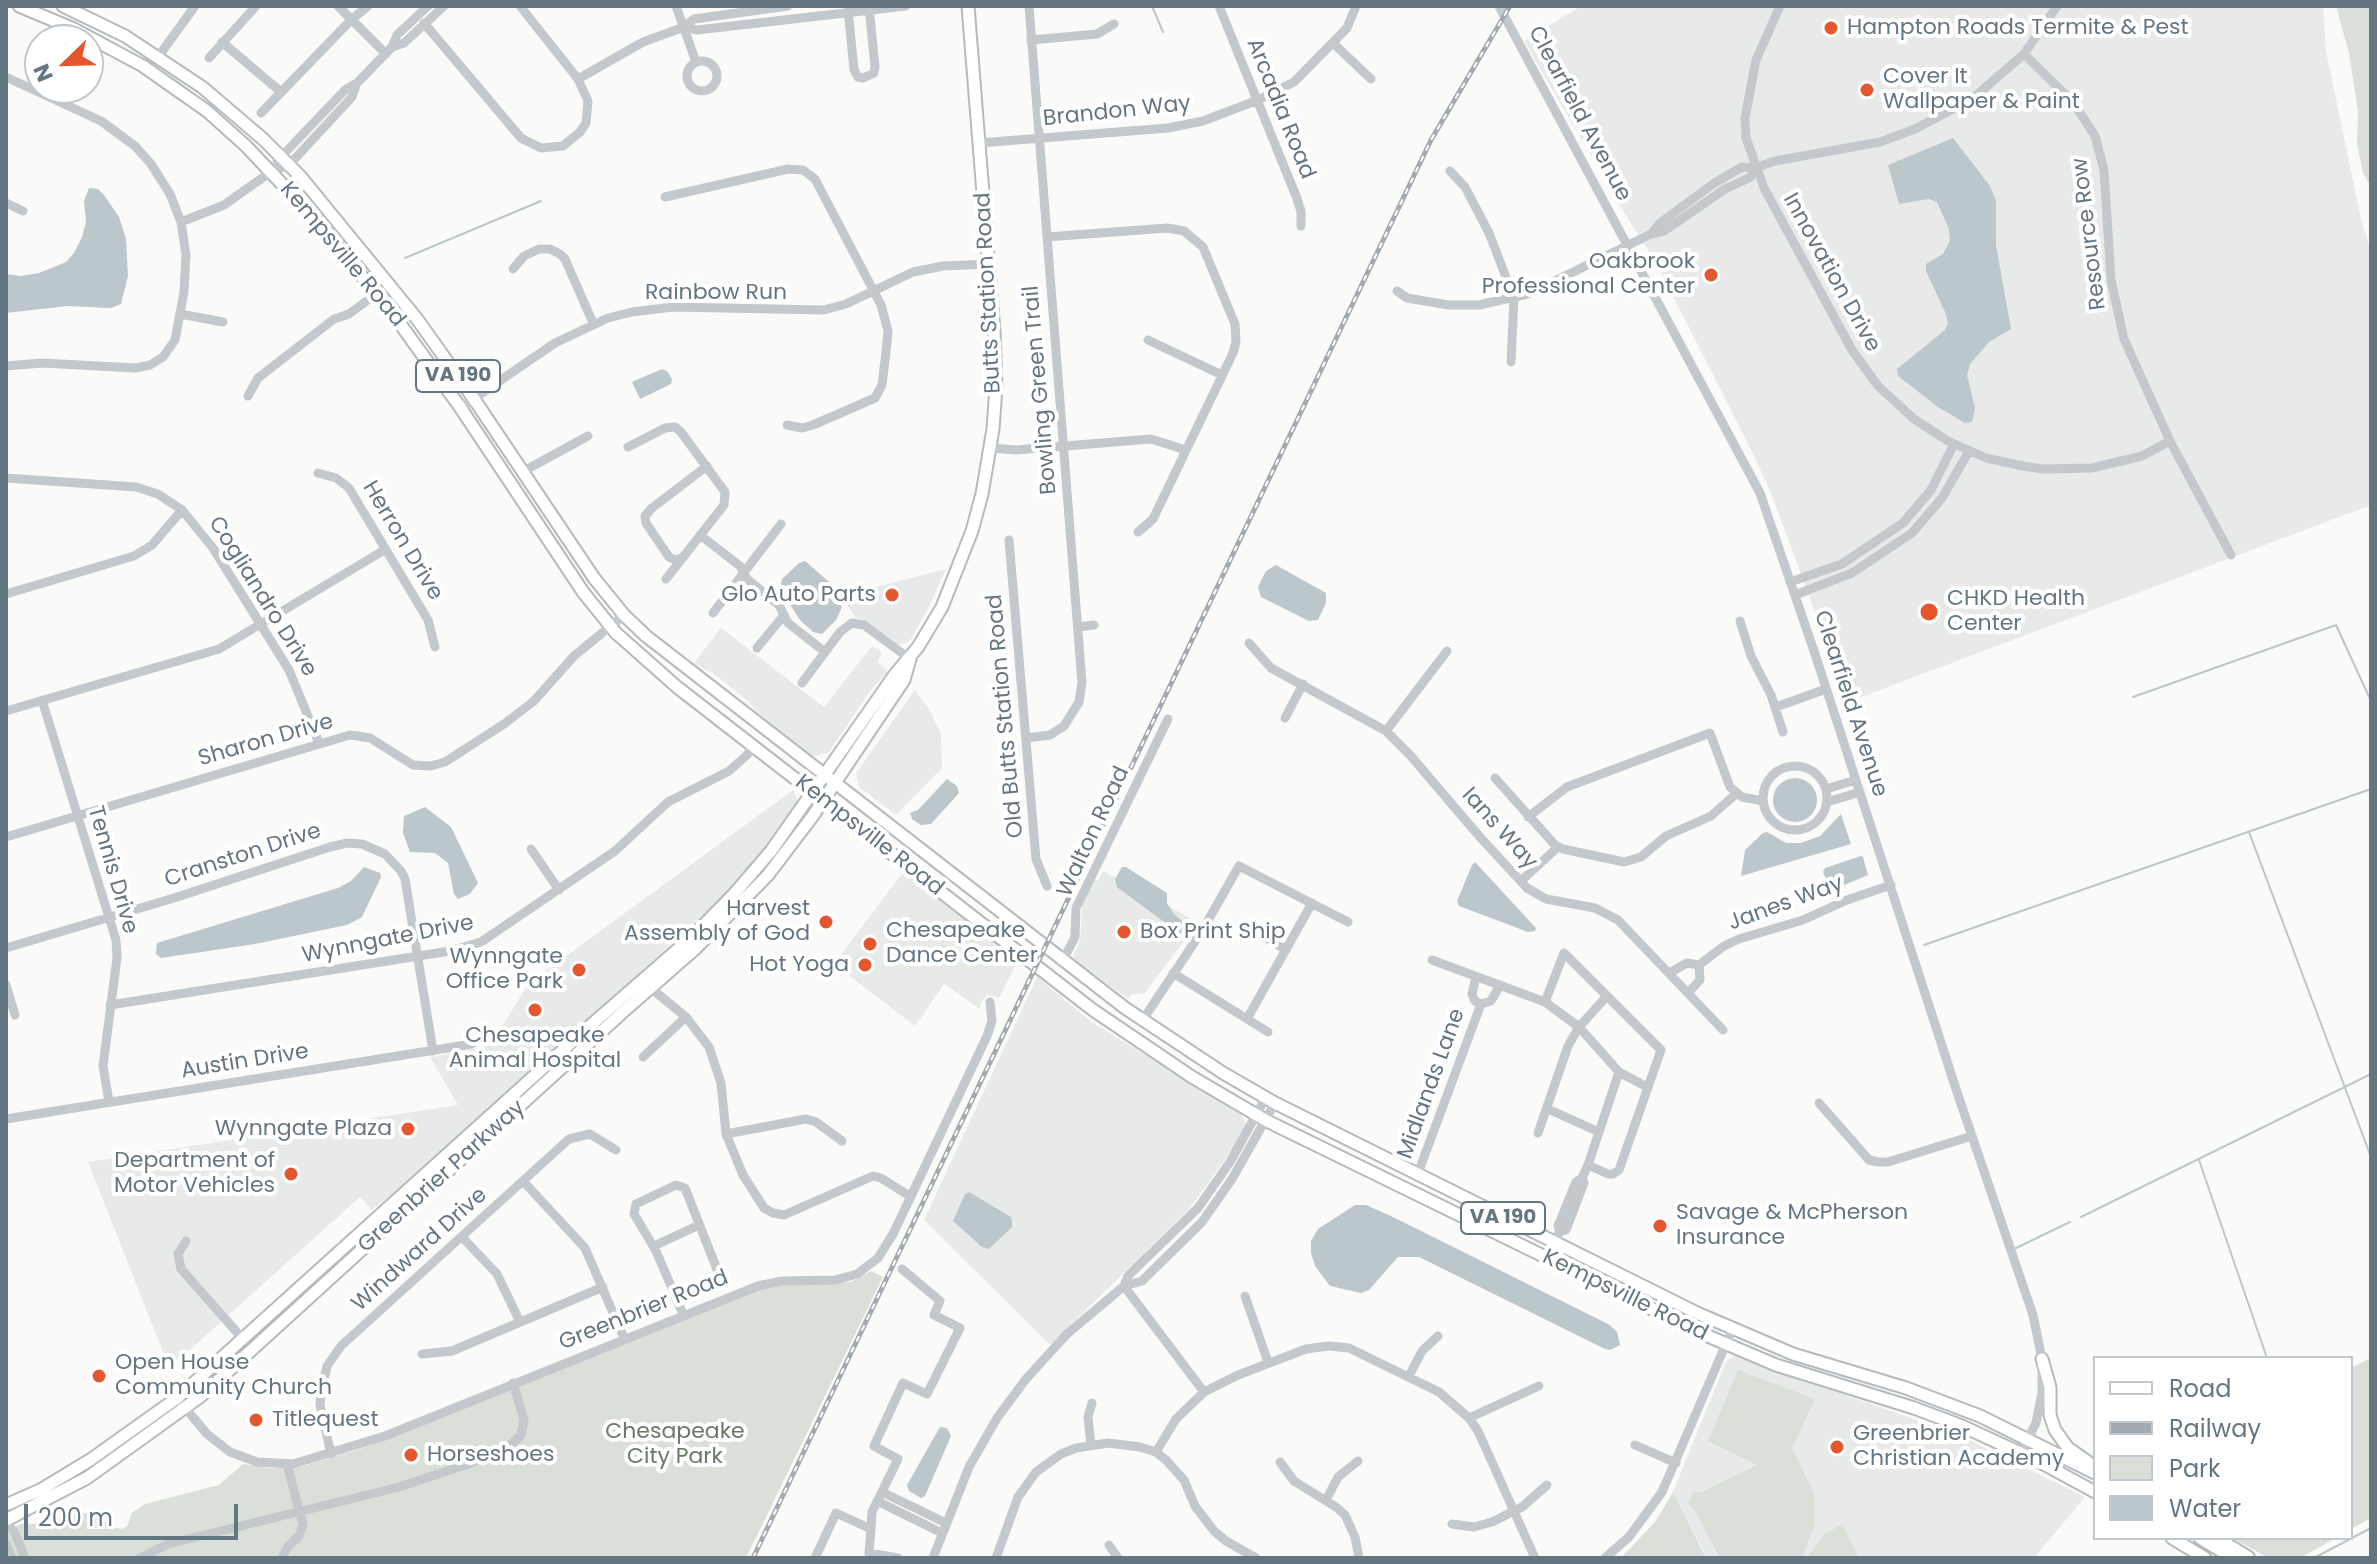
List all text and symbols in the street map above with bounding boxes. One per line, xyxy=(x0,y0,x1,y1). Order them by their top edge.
place label: Hampton Roads Termite & Pest xyxy=(1847,15,2189,41)
marker: Hampton Roads Termite & Pest xyxy=(1822,19,1840,37)
street label: Clearfield Avenue xyxy=(1522,22,1636,206)
north arrow xyxy=(24,24,104,104)
street label: Arcadia Road xyxy=(1240,35,1320,183)
text: N xyxy=(26,59,61,86)
place label: Cover It Wallpaper & Paint xyxy=(1883,64,2080,116)
marker: Cover It Wallpaper & Paint xyxy=(1858,81,1876,99)
street label: Brandon Way xyxy=(1042,91,1192,133)
street label: Resource Row xyxy=(2068,156,2112,312)
street label: Kempsville Road xyxy=(274,177,410,333)
street label: Innovation Drive xyxy=(1776,189,1886,357)
street label: Butts Station Road xyxy=(971,192,1007,394)
place label: Oakbrook Professional Center xyxy=(1482,249,1695,300)
marker: Oakbrook Professional Center xyxy=(1702,266,1720,284)
street label: Rainbow Run xyxy=(645,280,787,306)
street label: Bowling Green Trail xyxy=(1019,284,1063,496)
road number: VA 190 xyxy=(416,360,500,392)
street label: Herron Drive xyxy=(356,477,448,605)
street label: Cogliandro Drive xyxy=(202,512,322,682)
place label: Glo Auto Parts xyxy=(721,582,876,608)
marker: Glo Auto Parts xyxy=(883,586,901,604)
place label: CHKD Health Center xyxy=(1947,586,2085,638)
street label: Old Butts Station Road xyxy=(982,593,1030,839)
marker: CHKD Health Center xyxy=(1918,601,1940,623)
street label: Clearfield Avenue xyxy=(1807,608,1893,800)
street label: Sharon Drive xyxy=(195,709,337,773)
street label: Walton Road xyxy=(1052,763,1136,901)
street label: Kempsville Road xyxy=(790,770,948,902)
street label: Ians Way xyxy=(1456,783,1542,875)
street label: Tennis Drive xyxy=(81,803,143,937)
street label: Cranston Drive xyxy=(161,818,325,894)
street label: Janes Way xyxy=(1725,871,1847,937)
place label: Harvest Assembly of God xyxy=(624,896,810,948)
street label: Wynngate Drive xyxy=(300,910,476,970)
marker: Harvest Assembly of God xyxy=(817,913,835,931)
place label: Chesapeake Dance Center xyxy=(886,918,1038,970)
place label: Box Print Ship xyxy=(1140,919,1286,945)
marker: Box Print Ship xyxy=(1115,923,1133,941)
marker: Chesapeake Dance Center xyxy=(861,935,879,953)
place label: Wynngate Office Park xyxy=(446,944,563,996)
place label: Hot Yoga xyxy=(749,952,849,978)
marker: Hot Yoga xyxy=(856,956,874,974)
marker: Wynngate Office Park xyxy=(570,961,588,979)
marker: Chesapeake Animal Hospital xyxy=(526,1001,544,1019)
street label: Midlands Lane xyxy=(1393,1005,1471,1163)
place label: Chesapeake Animal Hospital xyxy=(449,1023,621,1074)
street label: Austin Drive xyxy=(179,1039,311,1085)
street label: Greenbrier Parkway xyxy=(353,1095,531,1259)
place label: Wynngate Plaza xyxy=(215,1116,392,1142)
marker: Wynngate Plaza xyxy=(399,1120,417,1138)
place label: Department of Motor Vehicles xyxy=(114,1148,275,1200)
marker: Department of Motor Vehicles xyxy=(282,1165,300,1183)
street label: Windward Drive xyxy=(347,1182,493,1318)
place label: Savage & McPherson Insurance xyxy=(1676,1200,1908,1252)
road number: VA 190 xyxy=(1461,1202,1545,1234)
marker: Savage & McPherson Insurance xyxy=(1651,1217,1669,1235)
street label: Kempsville Road xyxy=(1538,1244,1712,1348)
street label: Greenbrier Road xyxy=(556,1265,732,1357)
place label: Open House Community Church xyxy=(115,1350,332,1402)
legend xyxy=(2093,1356,2353,1540)
marker: Open House Community Church xyxy=(90,1367,108,1385)
text: Road xyxy=(2169,1372,2231,1405)
place label: Titlequest xyxy=(272,1407,378,1433)
marker: Titlequest xyxy=(247,1411,265,1429)
text: Railway xyxy=(2169,1412,2261,1445)
park label: Chesapeake City Park xyxy=(605,1419,745,1470)
place label: Greenbrier Christian Academy xyxy=(1853,1421,2064,1472)
marker: Greenbrier Christian Academy xyxy=(1828,1438,1846,1456)
place label: Horseshoes xyxy=(427,1442,554,1468)
marker: Horseshoes xyxy=(402,1446,420,1464)
text: Park xyxy=(2169,1452,2220,1485)
scale bar xyxy=(28,1488,242,1538)
text: Water xyxy=(2169,1492,2241,1525)
text: 200 m xyxy=(38,1501,113,1534)

